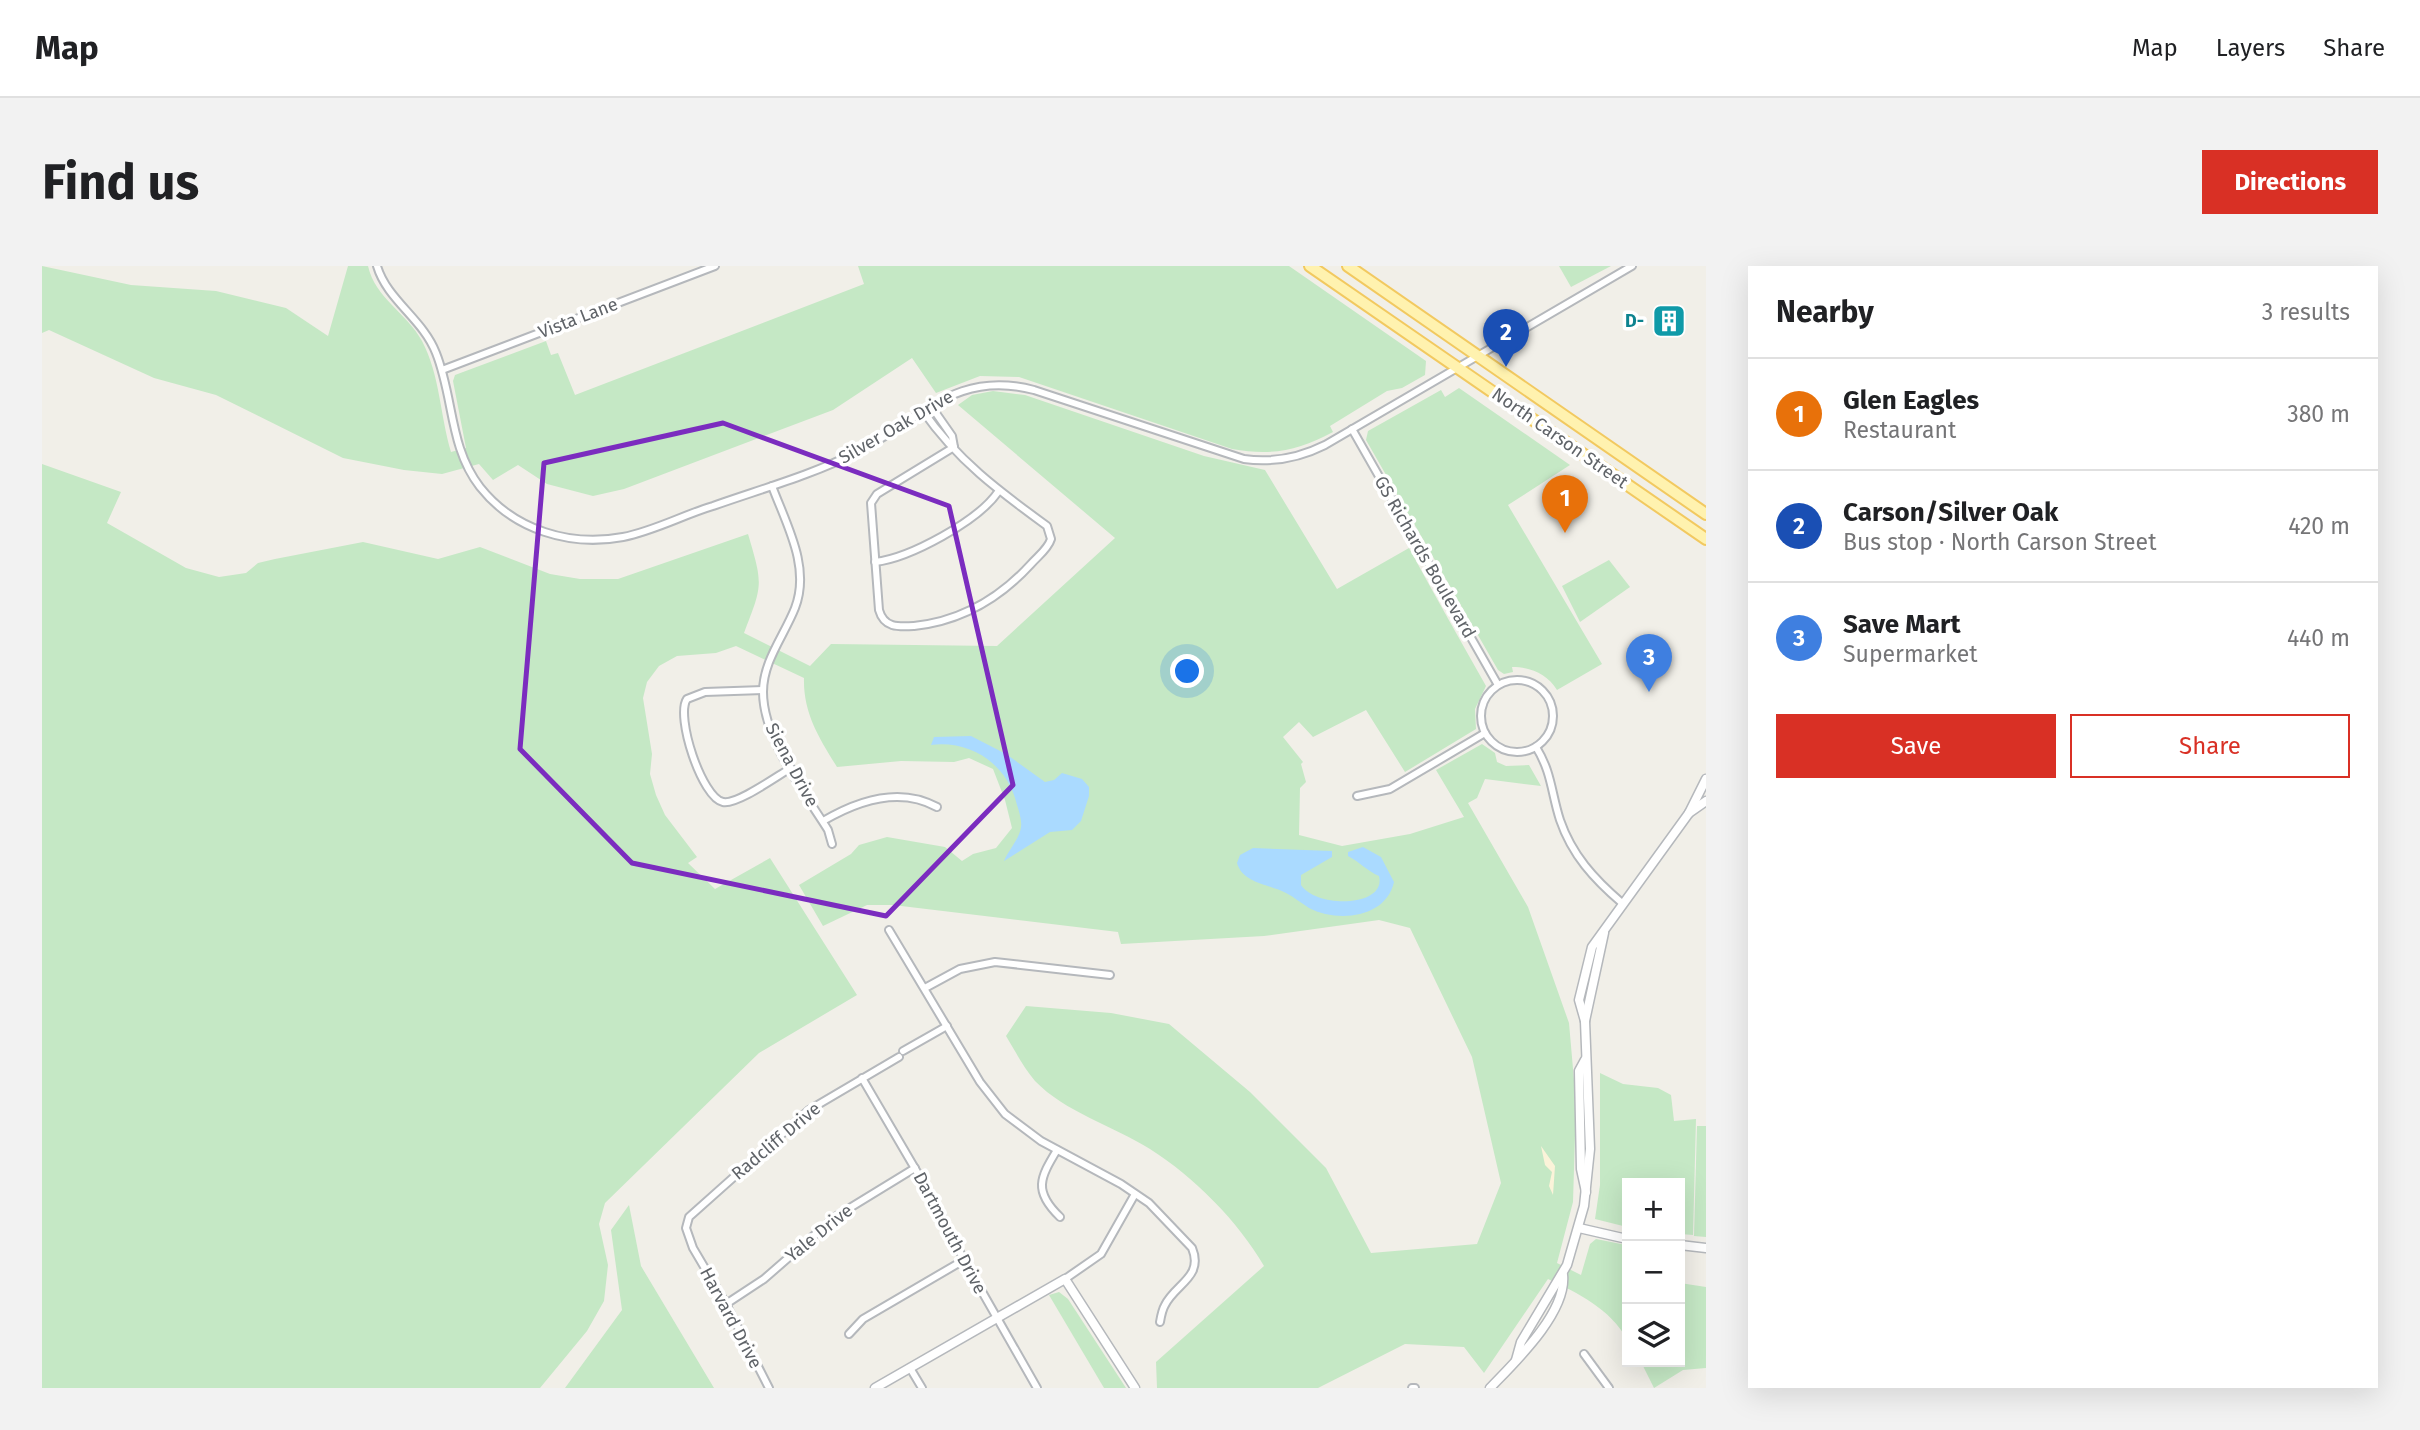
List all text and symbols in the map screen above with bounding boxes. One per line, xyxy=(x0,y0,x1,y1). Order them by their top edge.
text: Map xyxy=(35,28,99,68)
text: Map xyxy=(2132,34,2178,62)
text: Layers xyxy=(2216,34,2285,62)
text: Share xyxy=(2323,34,2385,62)
button: Directions xyxy=(2202,150,2378,214)
text: Find us xyxy=(42,153,199,212)
street label: Vista Lane xyxy=(535,293,621,343)
text: Nearby xyxy=(1776,294,1874,330)
text: 3 results xyxy=(2262,298,2350,326)
building icon: D- xyxy=(1650,302,1688,340)
pin: 2 xyxy=(1483,309,1529,367)
place label: D- xyxy=(1625,310,1644,332)
street label: North Carson Street xyxy=(1488,383,1633,493)
street label: Silver Oak Drive xyxy=(835,385,957,469)
text: Glen Eagles xyxy=(1843,385,1979,416)
text: 1 xyxy=(1794,400,1804,428)
text: 380 m xyxy=(2287,400,2350,428)
text: Restaurant xyxy=(1843,416,1956,444)
street label: GS Richards Boulevard xyxy=(1370,472,1480,642)
pin: 1 xyxy=(1542,475,1588,533)
text: Carson/Silver Oak xyxy=(1843,497,2058,528)
text: 2 xyxy=(1793,512,1805,540)
text: 420 m xyxy=(2288,512,2350,540)
text: Bus stop · North Carson Street xyxy=(1843,528,2156,556)
text: Save Mart xyxy=(1843,609,1961,640)
text: 3 xyxy=(1793,624,1805,652)
text: 440 m xyxy=(2287,624,2350,652)
pin: 3 xyxy=(1626,634,1672,692)
text: Supermarket xyxy=(1843,640,1978,668)
your location xyxy=(1170,654,1204,688)
button: Save xyxy=(1776,714,2056,778)
button: Share xyxy=(2070,714,2350,778)
street label: Siena Drive xyxy=(761,719,823,811)
street label: Radcliff Drive xyxy=(727,1097,825,1185)
street label: Dartmouth Drive xyxy=(909,1168,991,1298)
map controls xyxy=(1622,1178,1685,1367)
button: + xyxy=(1622,1178,1685,1241)
street label: Yale Drive xyxy=(781,1199,857,1267)
button: − xyxy=(1622,1241,1685,1304)
street label: Harvard Drive xyxy=(695,1264,767,1372)
button: layers xyxy=(1622,1304,1685,1367)

